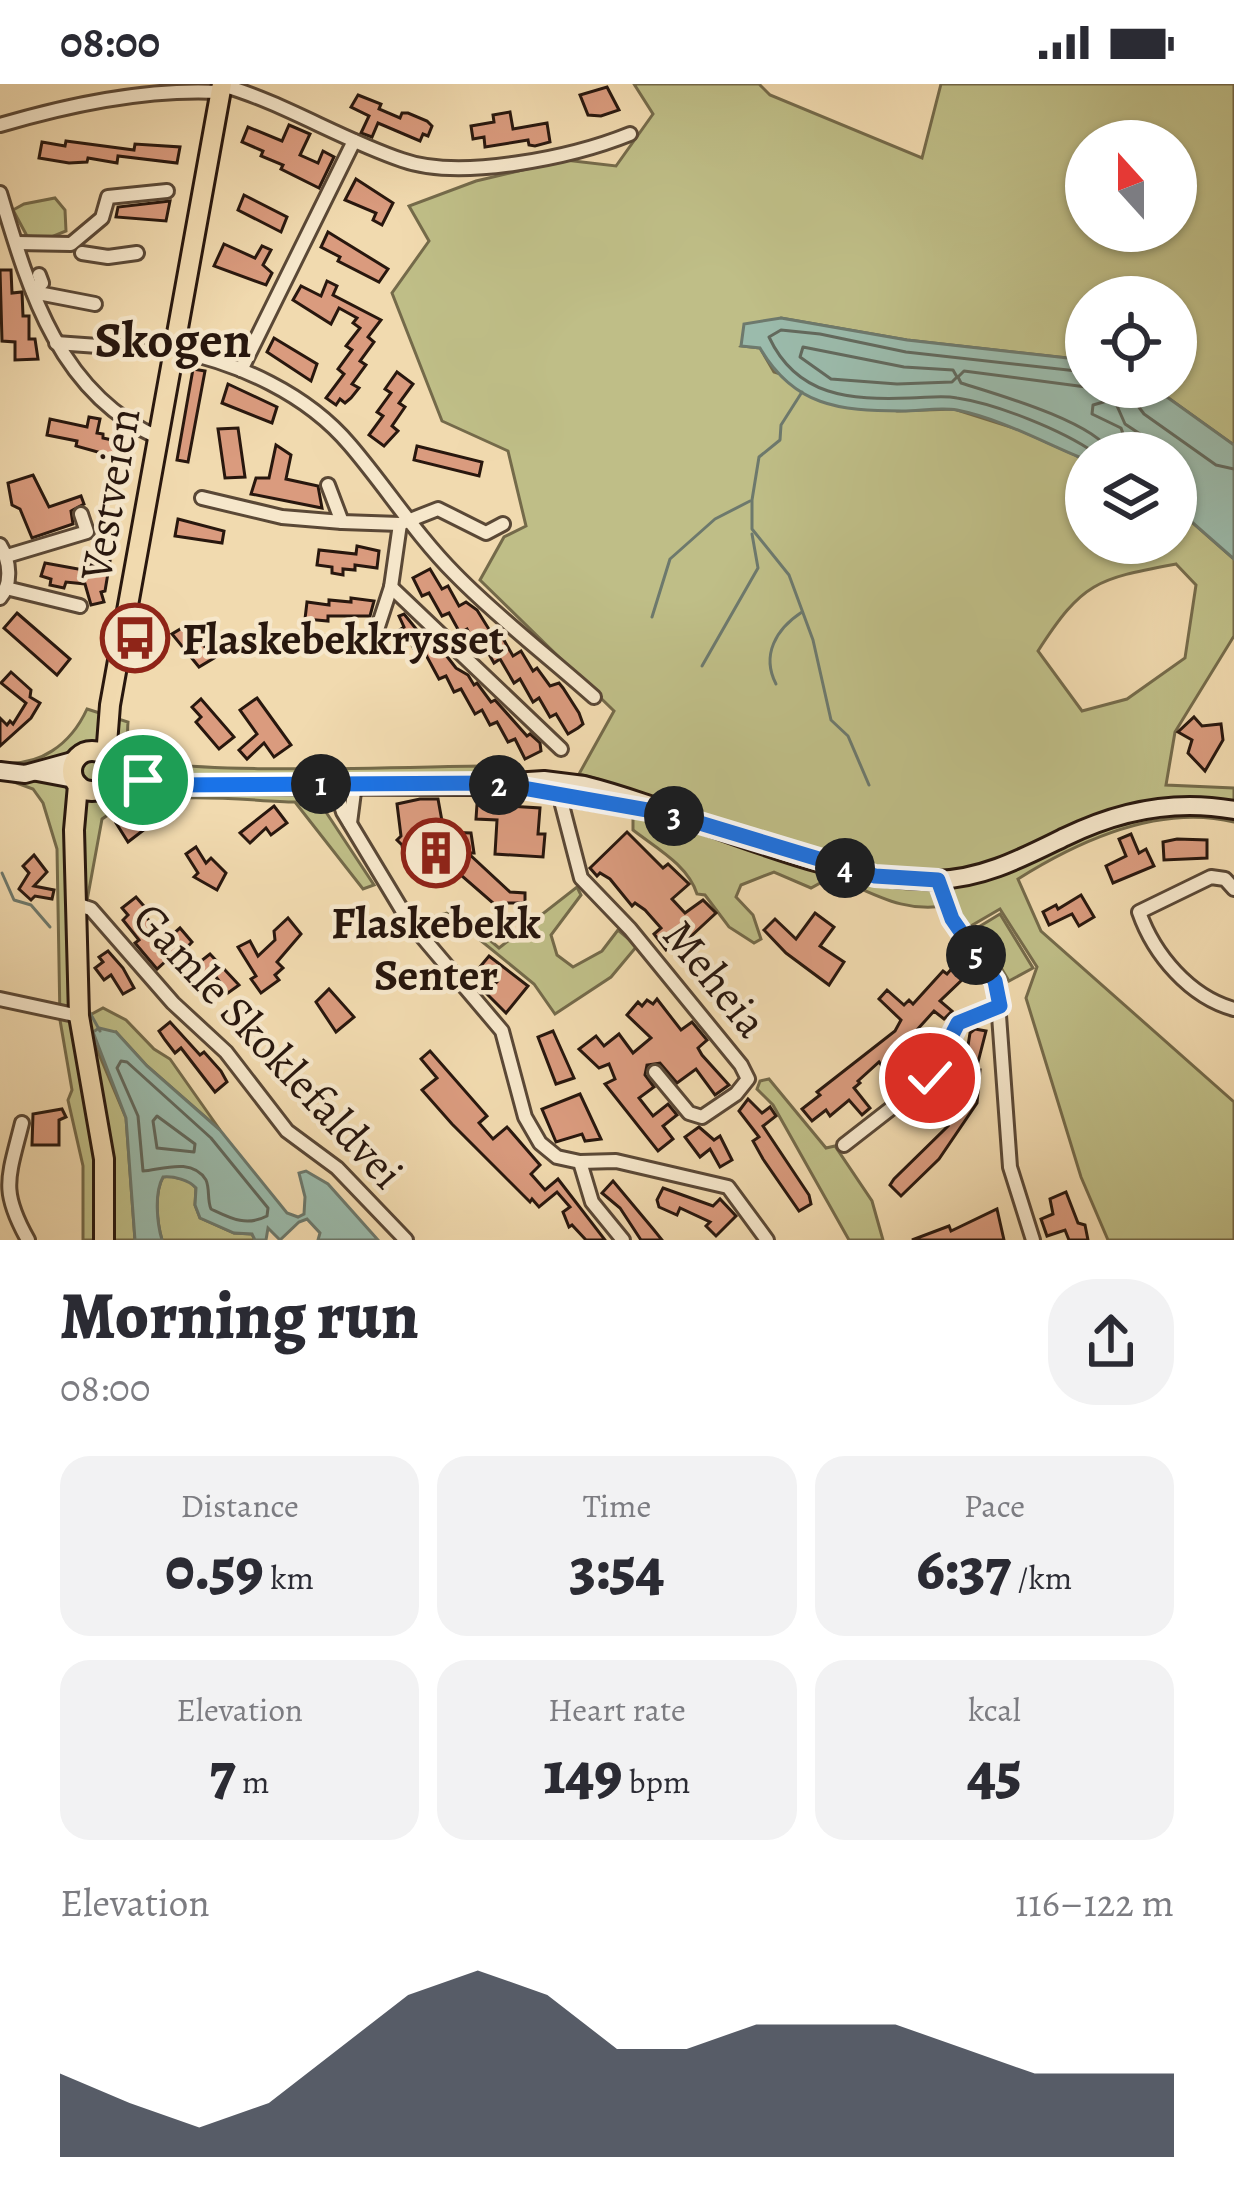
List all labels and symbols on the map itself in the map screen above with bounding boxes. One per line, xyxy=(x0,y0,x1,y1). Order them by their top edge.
north arrow xyxy=(1065,120,1197,252)
district label: Skogen xyxy=(94,305,252,375)
street label: Vestveien xyxy=(64,403,156,586)
bus stop icon: Flaskebekkrysset xyxy=(100,603,170,673)
place label: Flaskebekkrysset xyxy=(182,608,504,670)
pin xyxy=(92,729,194,831)
pin: 1 xyxy=(291,754,351,814)
pin: 2 xyxy=(469,755,529,815)
pin: 3 xyxy=(644,786,704,846)
building icon: Flaskebekk Senter xyxy=(401,818,471,888)
pin: 4 xyxy=(815,838,875,898)
street label: Gamle Skoklefaldvei xyxy=(119,889,418,1203)
place label: Flaskebekk Senter xyxy=(331,892,541,1006)
street label: Meheia xyxy=(649,907,782,1051)
pin: 5 xyxy=(946,925,1006,985)
pin xyxy=(879,1027,981,1129)

